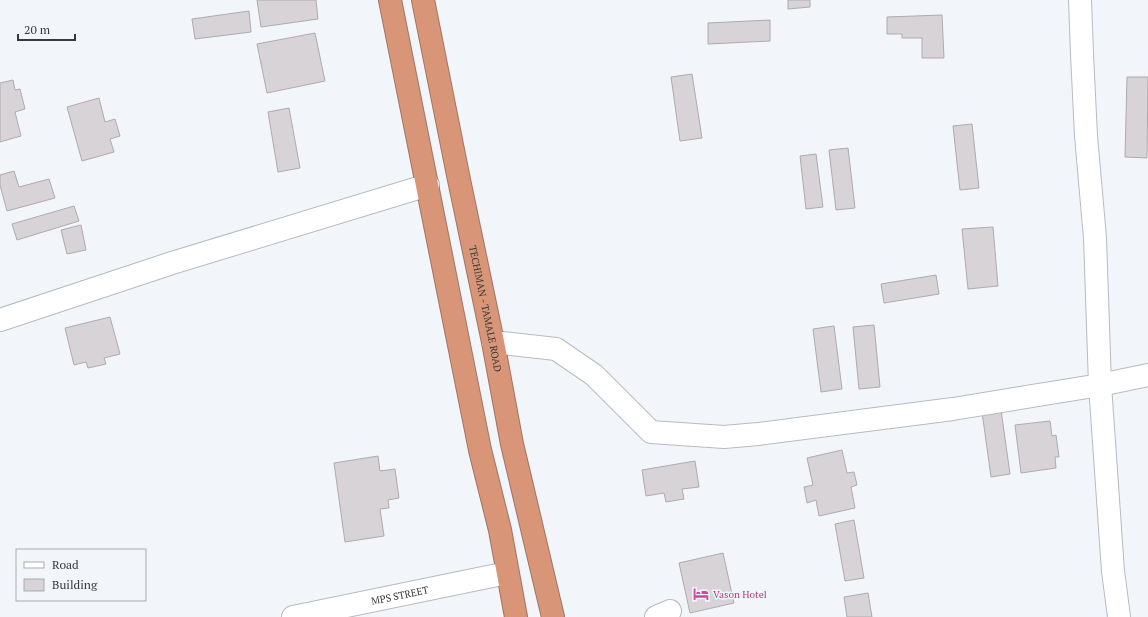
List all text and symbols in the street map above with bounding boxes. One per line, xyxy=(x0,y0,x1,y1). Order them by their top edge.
scale bar xyxy=(18,16,75,42)
text: 20 m xyxy=(24,22,51,37)
street label: TECHIMAN - TAMALE ROAD xyxy=(466,244,505,373)
legend xyxy=(16,549,146,601)
text: Road xyxy=(52,557,79,572)
text: Building xyxy=(52,577,98,592)
street label: MPS STREET xyxy=(370,583,430,607)
hotel icon: Vason Hotel xyxy=(692,585,710,603)
place label: Vason Hotel xyxy=(713,588,767,601)

